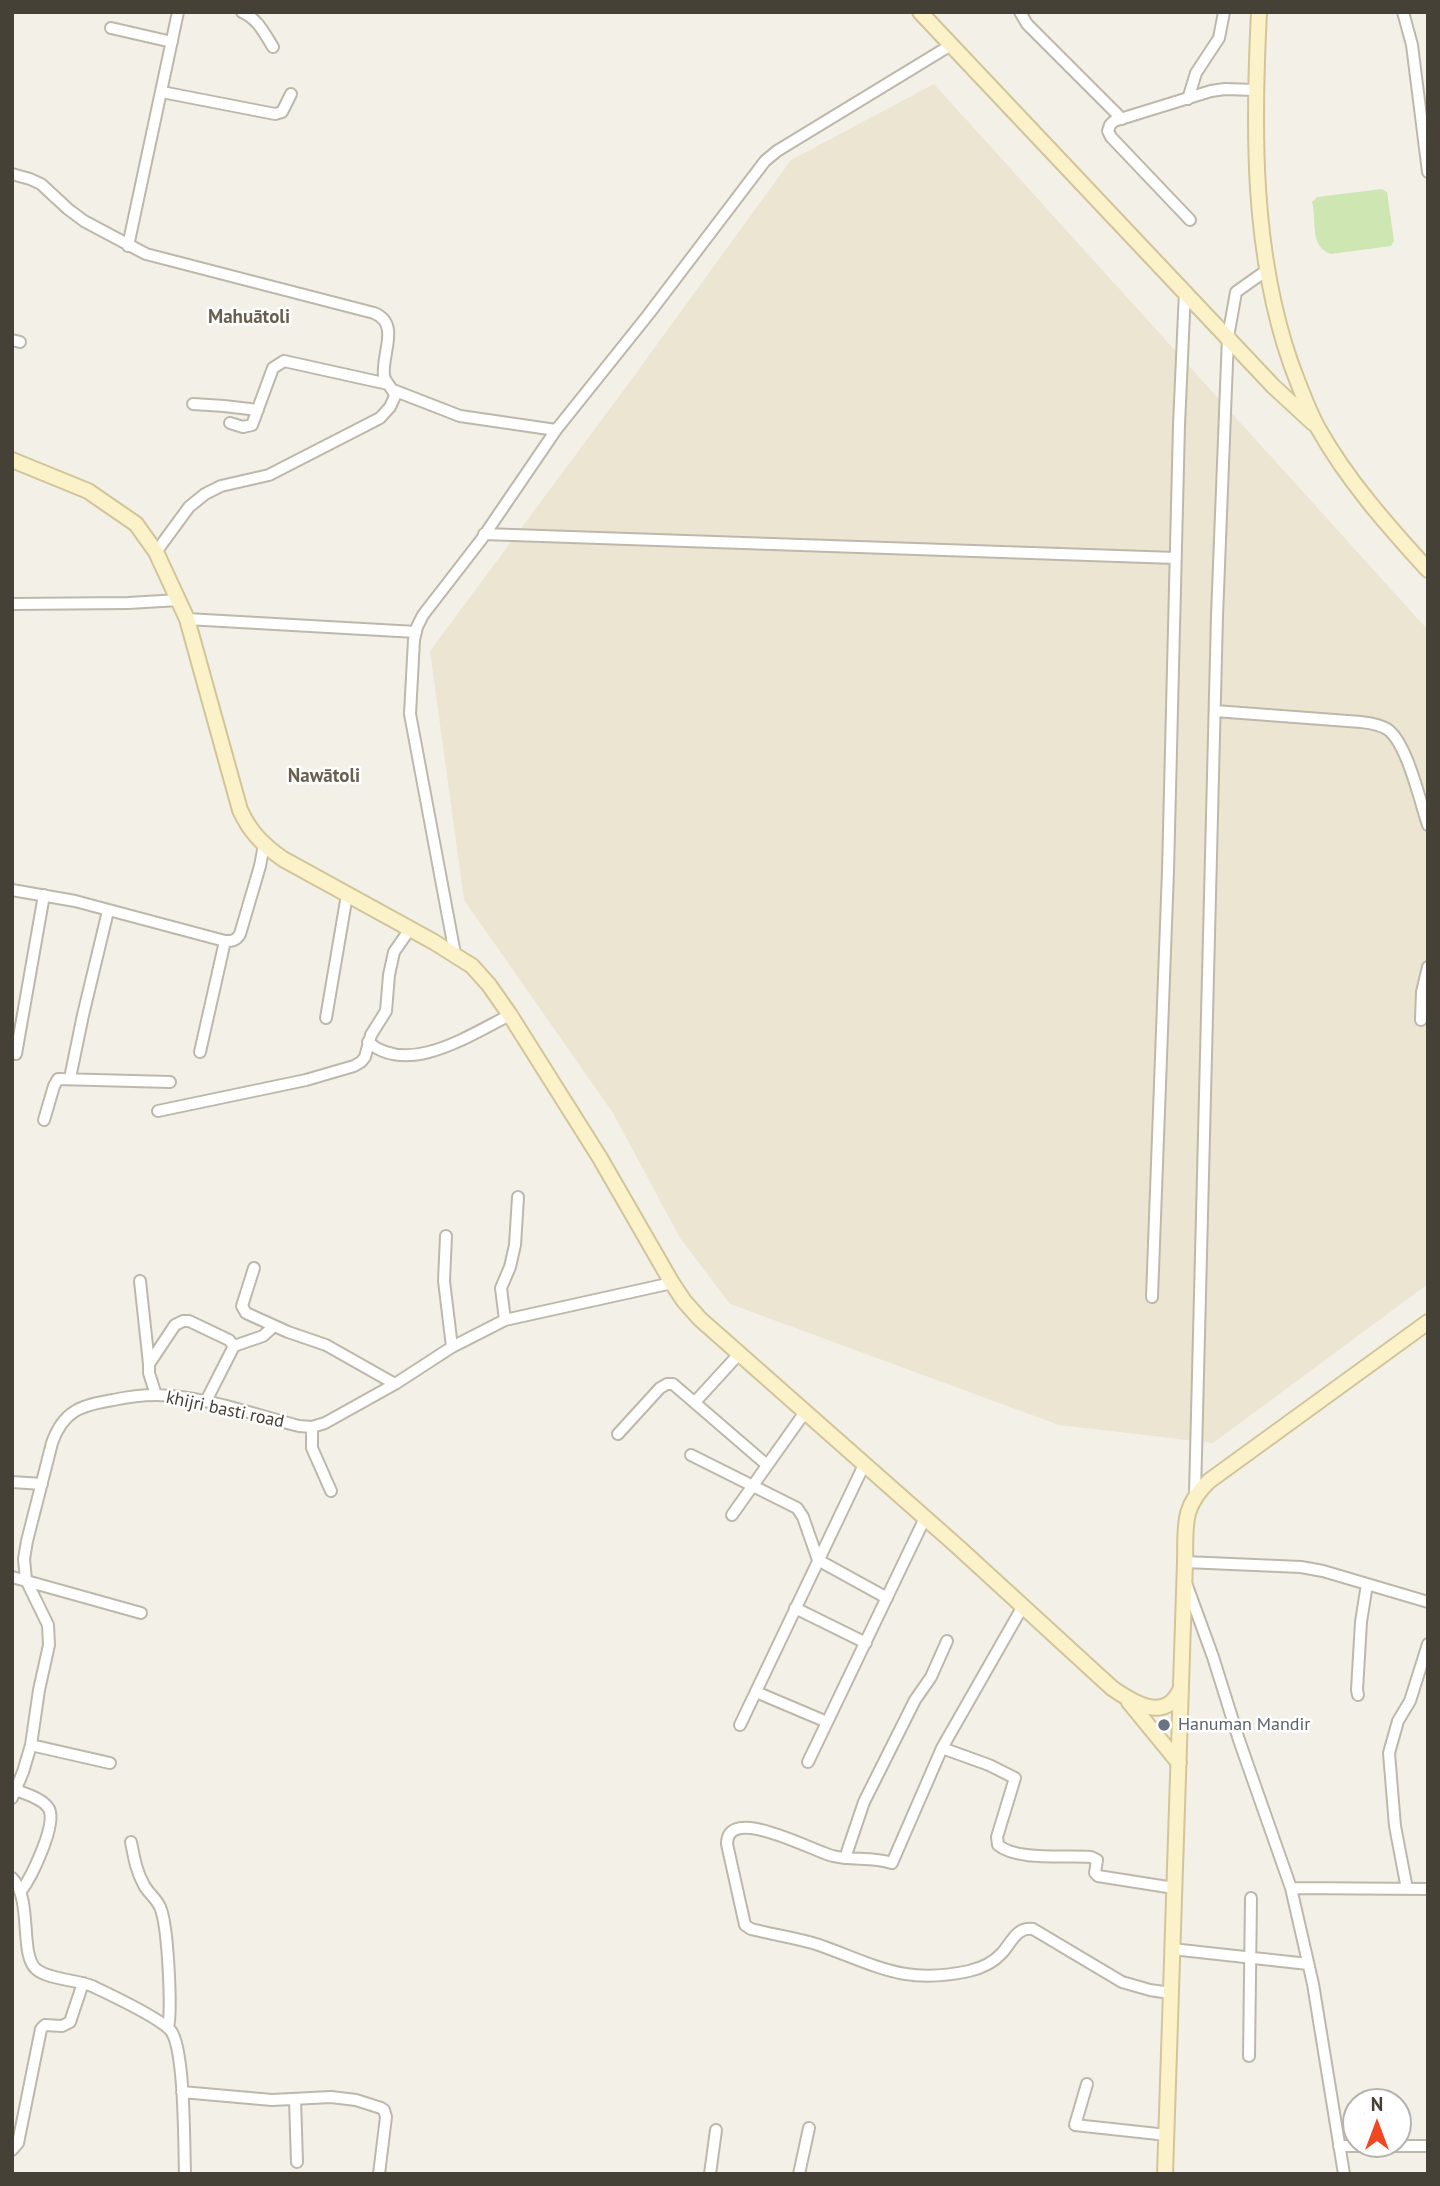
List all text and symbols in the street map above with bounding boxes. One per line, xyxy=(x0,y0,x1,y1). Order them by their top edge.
district label: Mahuātoli xyxy=(208,307,290,329)
district label: Nawātoli xyxy=(288,766,360,788)
street label: khijri basti road xyxy=(164,1387,286,1433)
place label: Hanuman Mandir xyxy=(1178,1714,1310,1736)
marker: Hanuman Mandir xyxy=(1156,1717,1172,1733)
north arrow xyxy=(1342,2088,1412,2158)
text: N xyxy=(1371,2092,1383,2116)

